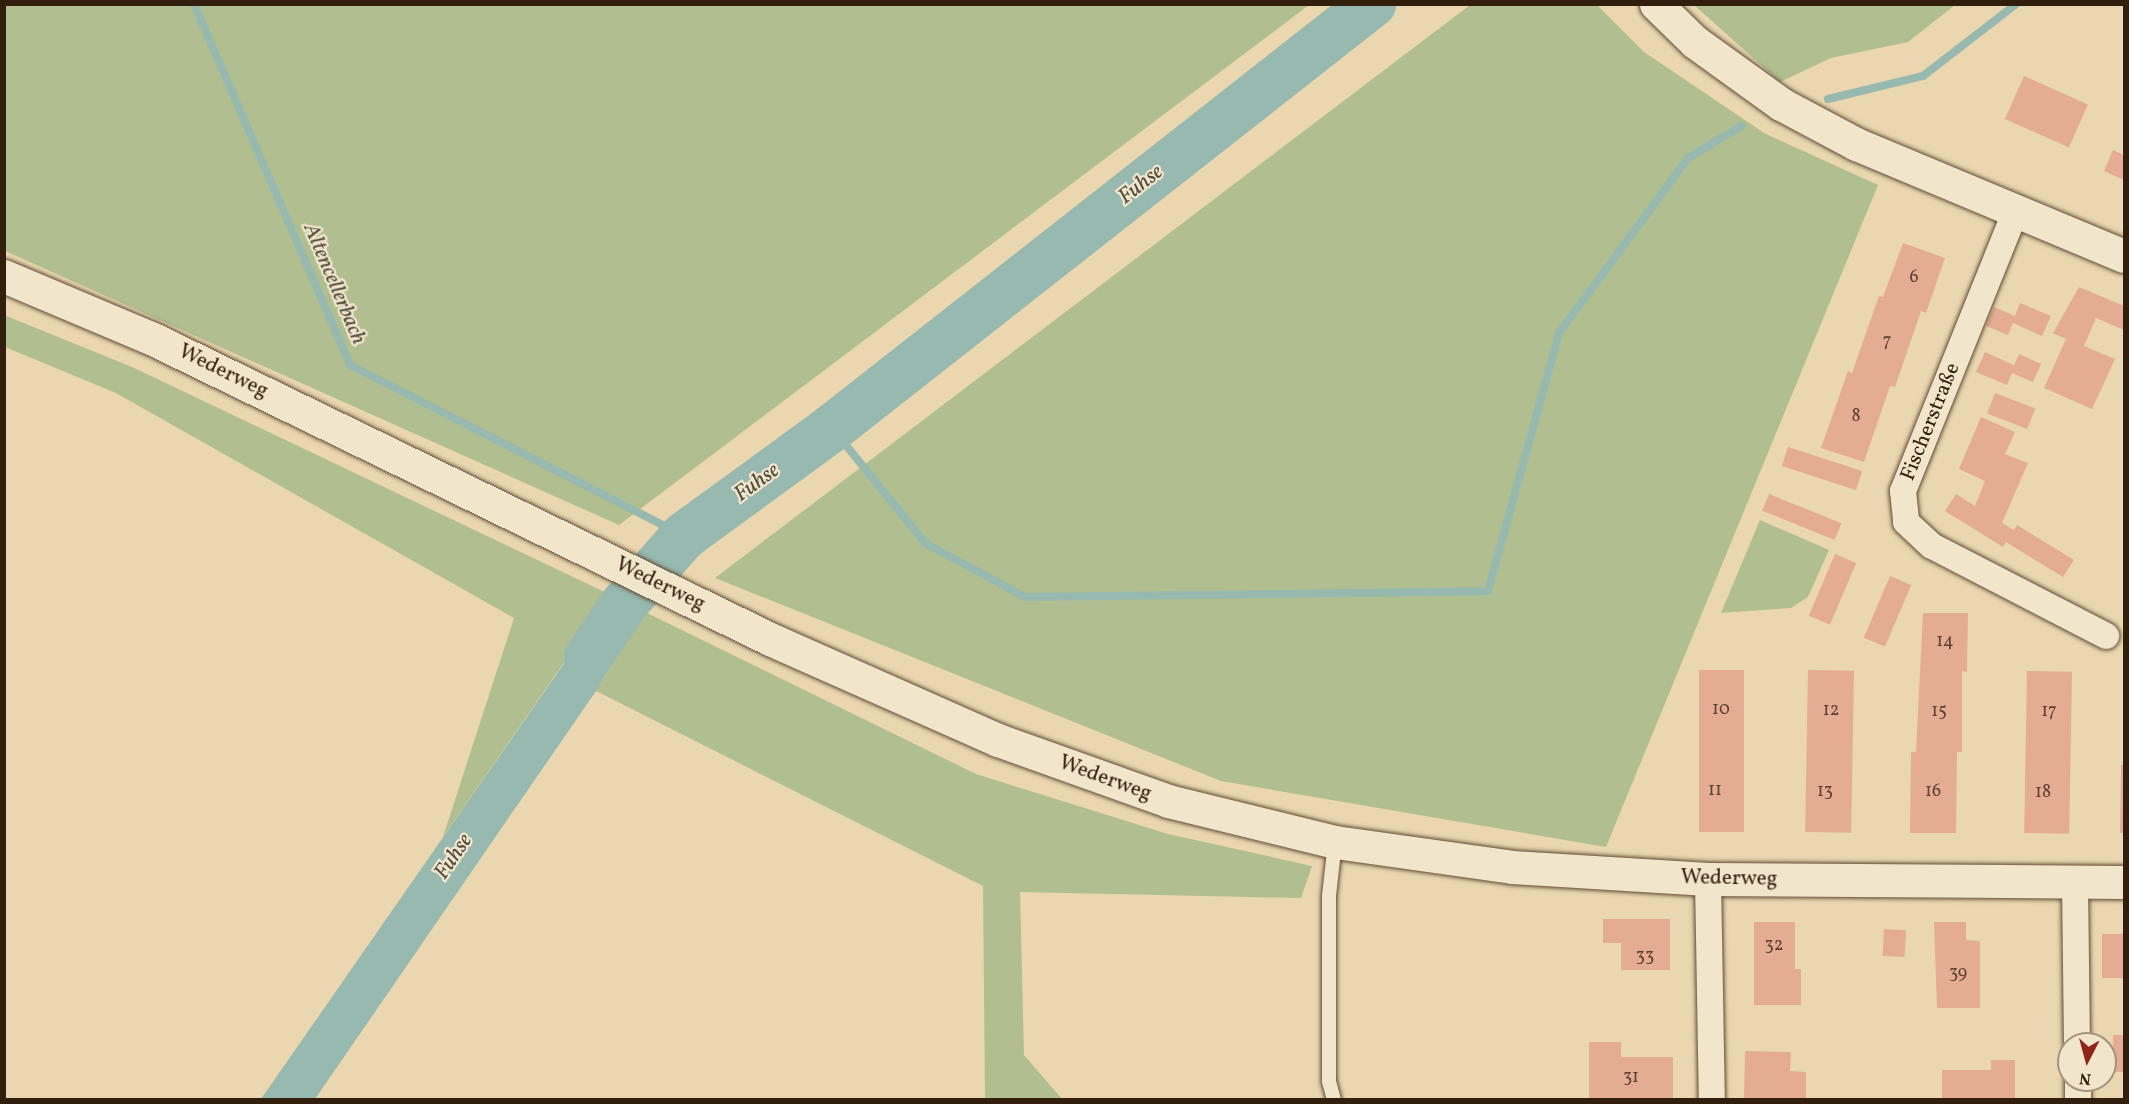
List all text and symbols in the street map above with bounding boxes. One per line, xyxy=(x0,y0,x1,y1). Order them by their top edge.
water label: Fuhse xyxy=(1113,159,1169,211)
water label: Altencellerbach xyxy=(297,220,371,348)
house number: 6 xyxy=(1909,267,1919,289)
house number: 7 xyxy=(1883,331,1891,353)
street label: Wederweg xyxy=(174,339,272,405)
street label: Fischerstraße xyxy=(1896,359,1966,485)
house number: 8 xyxy=(1851,406,1861,428)
water label: Fuhse xyxy=(729,458,785,508)
street label: Wederweg xyxy=(611,552,709,618)
house number: 14 xyxy=(1936,631,1954,653)
house number: 10 xyxy=(1712,699,1730,721)
house number: 12 xyxy=(1823,700,1839,722)
house number: 15 xyxy=(1931,701,1947,723)
house number: 17 xyxy=(2041,701,2057,723)
street label: Wederweg xyxy=(1055,751,1155,807)
house number: 11 xyxy=(1708,780,1722,802)
house number: 13 xyxy=(1817,781,1833,803)
house number: 16 xyxy=(1925,781,1941,803)
house number: 18 xyxy=(2035,782,2051,804)
water label: Fuhse xyxy=(429,829,479,885)
street label: Wederweg xyxy=(1680,866,1778,892)
house number: 32 xyxy=(1765,935,1783,957)
house number: 33 xyxy=(1636,946,1654,968)
house number: 39 xyxy=(1949,963,1967,985)
north arrow xyxy=(2057,1032,2117,1092)
text: N xyxy=(2078,1066,2092,1089)
house number: 31 xyxy=(1623,1067,1639,1089)

